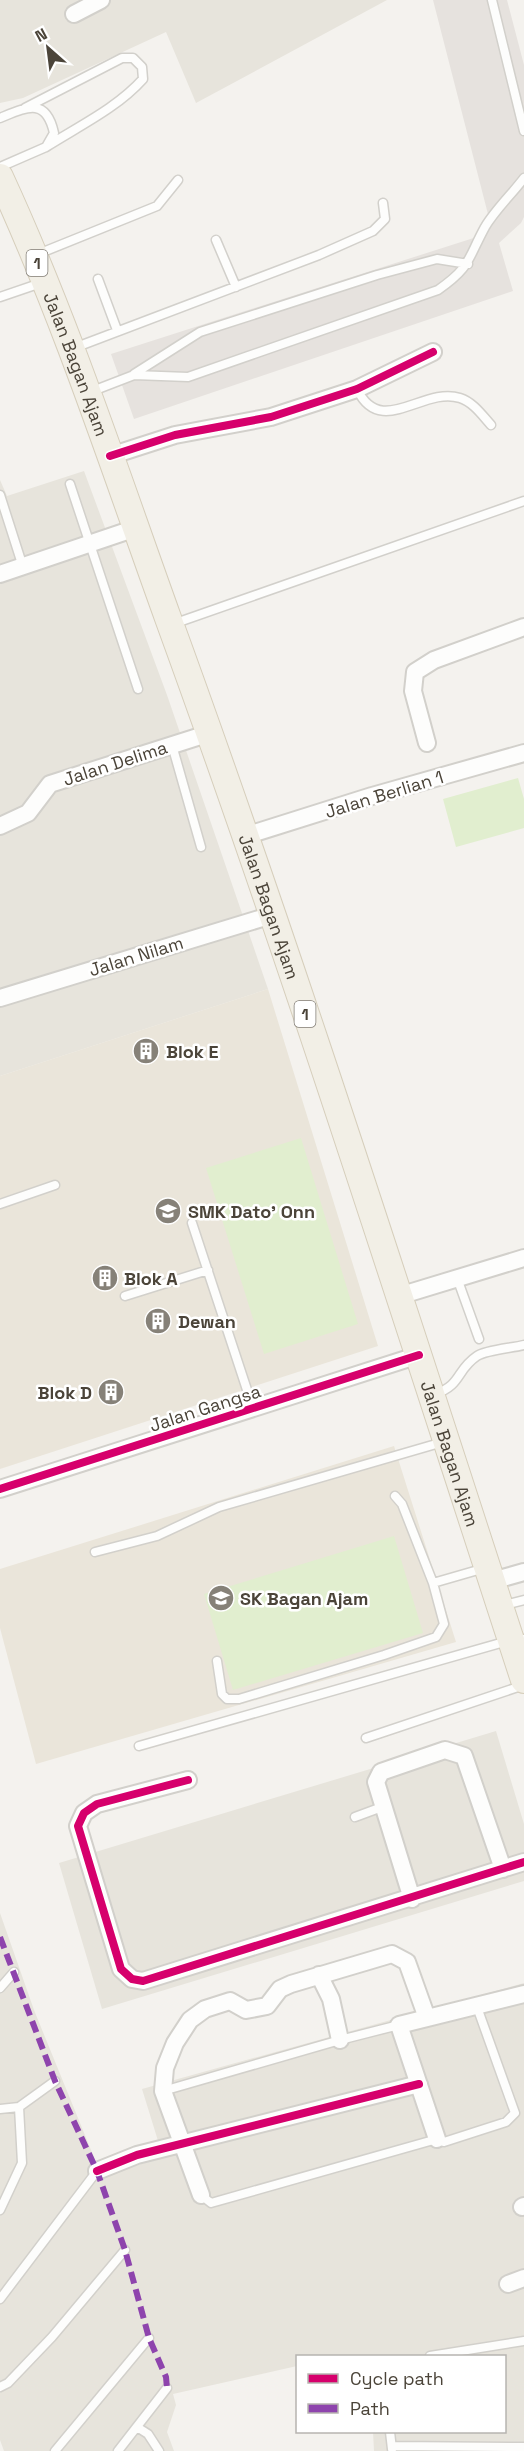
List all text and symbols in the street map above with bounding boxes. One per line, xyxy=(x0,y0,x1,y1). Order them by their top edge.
north arrow xyxy=(18,18,78,78)
text: N xyxy=(32,23,51,47)
road number: 1 xyxy=(26,250,48,276)
street label: Jalan Bagan Ajam xyxy=(39,289,114,439)
street label: Jalan Delima xyxy=(60,735,170,791)
street label: Jalan Berlian 1 xyxy=(322,765,446,823)
street label: Jalan Bagan Ajam xyxy=(234,831,305,982)
street label: Jalan Nilam xyxy=(86,931,186,981)
road number: 1 xyxy=(294,1001,316,1027)
building icon: Blok E xyxy=(131,1036,161,1066)
place label: Blok E xyxy=(166,1040,218,1063)
school or university icon: SMK Dato' Onn xyxy=(153,1196,183,1226)
place label: SMK Dato' Onn xyxy=(188,1200,315,1223)
building icon: Blok A xyxy=(90,1263,120,1293)
place label: Blok A xyxy=(124,1267,178,1290)
building icon: Dewan xyxy=(143,1306,173,1336)
place label: Dewan xyxy=(178,1310,236,1333)
building icon: Blok D xyxy=(96,1377,126,1407)
street label: Jalan Bagan Ajam xyxy=(416,1378,485,1529)
street label: Jalan Gangsa xyxy=(146,1379,264,1437)
place label: Blok D xyxy=(38,1381,92,1404)
school or university icon: SK Bagan Ajam xyxy=(206,1583,236,1613)
place label: SK Bagan Ajam xyxy=(240,1587,368,1610)
legend xyxy=(296,2355,506,2433)
text: Cycle path xyxy=(350,2367,444,2390)
text: Path xyxy=(350,2397,390,2420)

